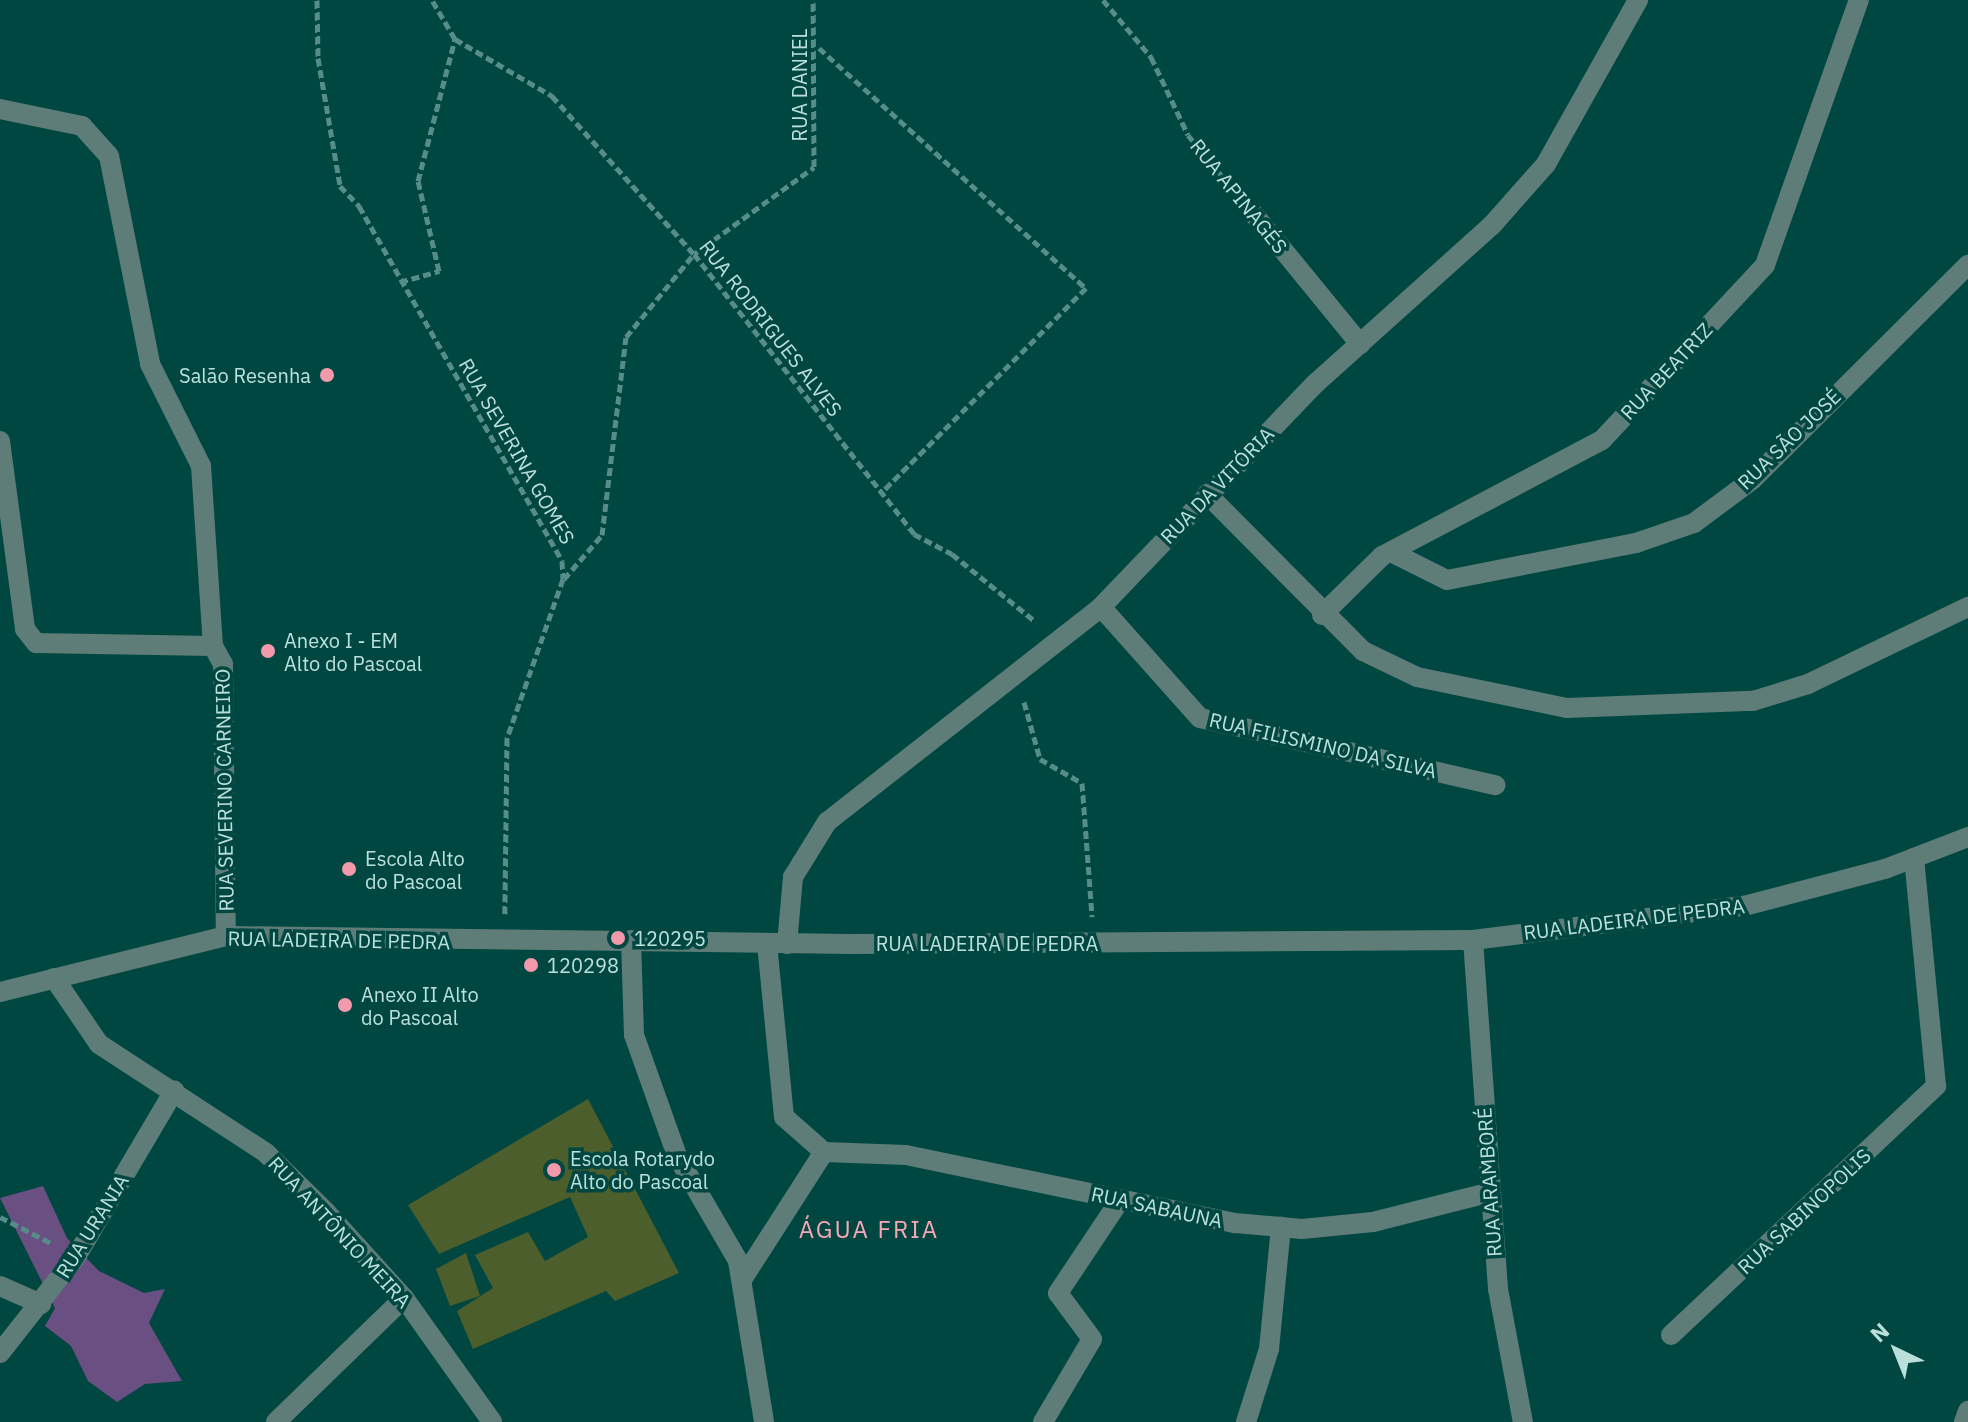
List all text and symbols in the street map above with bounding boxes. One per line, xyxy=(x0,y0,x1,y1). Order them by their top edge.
street label: RUA DANIEL xyxy=(787,28,811,142)
street label: RUA APINAGÉS xyxy=(1186,134,1292,258)
street label: RUA RODRIGUES ALVES xyxy=(695,235,847,421)
street label: RUA BEATRIZ xyxy=(1615,318,1717,424)
street label: RUA SEVERINA GOMES xyxy=(454,354,580,548)
place label: Salão Resenha xyxy=(179,363,311,387)
marker: Salão Resenha xyxy=(318,366,336,384)
street label: RUA SÃO JOSÉ xyxy=(1732,384,1846,494)
street label: RUA DA VITÓRIA xyxy=(1155,422,1279,548)
place label: Anexo I - EM Alto do Pascoal xyxy=(284,628,422,675)
marker: Anexo I - EM Alto do Pascoal xyxy=(259,642,277,660)
street label: RUA SEVERINO CARNEIRO xyxy=(210,668,238,912)
street label: RUA FILISMINO DA SILVA xyxy=(1207,707,1439,783)
place label: Escola Alto do Pascoal xyxy=(365,846,465,893)
marker: Escola Alto do Pascoal xyxy=(340,860,358,878)
street label: RUA LADEIRA DE PEDRA xyxy=(1522,894,1746,944)
street label: RUA LADEIRA DE PEDRA xyxy=(227,926,451,954)
place label: 120295 xyxy=(634,926,706,950)
marker: 120295 xyxy=(609,929,627,947)
street label: RUA LADEIRA DE PEDRA xyxy=(876,931,1098,955)
place label: 120298 xyxy=(547,953,619,977)
marker: 120298 xyxy=(522,956,540,974)
place label: Anexo II Alto do Pascoal xyxy=(361,982,479,1029)
marker: Anexo II Alto do Pascoal xyxy=(336,996,354,1014)
street label: RUA ARAMBORÉ xyxy=(1472,1106,1506,1258)
street label: RUA SABINOPOLIS xyxy=(1733,1143,1875,1279)
place label: Escola Rotarydo Alto do Pascoal xyxy=(570,1146,715,1193)
street label: RUA ANTÔNIO MEIRA xyxy=(264,1151,416,1313)
marker: Escola Rotarydo Alto do Pascoal xyxy=(545,1161,563,1179)
street label: RUA URANIA xyxy=(51,1170,133,1282)
street label: RUA SABAUNA xyxy=(1089,1181,1225,1233)
district label: ÁGUA FRIA xyxy=(799,1216,939,1244)
north arrow xyxy=(1856,1310,1936,1390)
text: N xyxy=(1864,1316,1895,1348)

